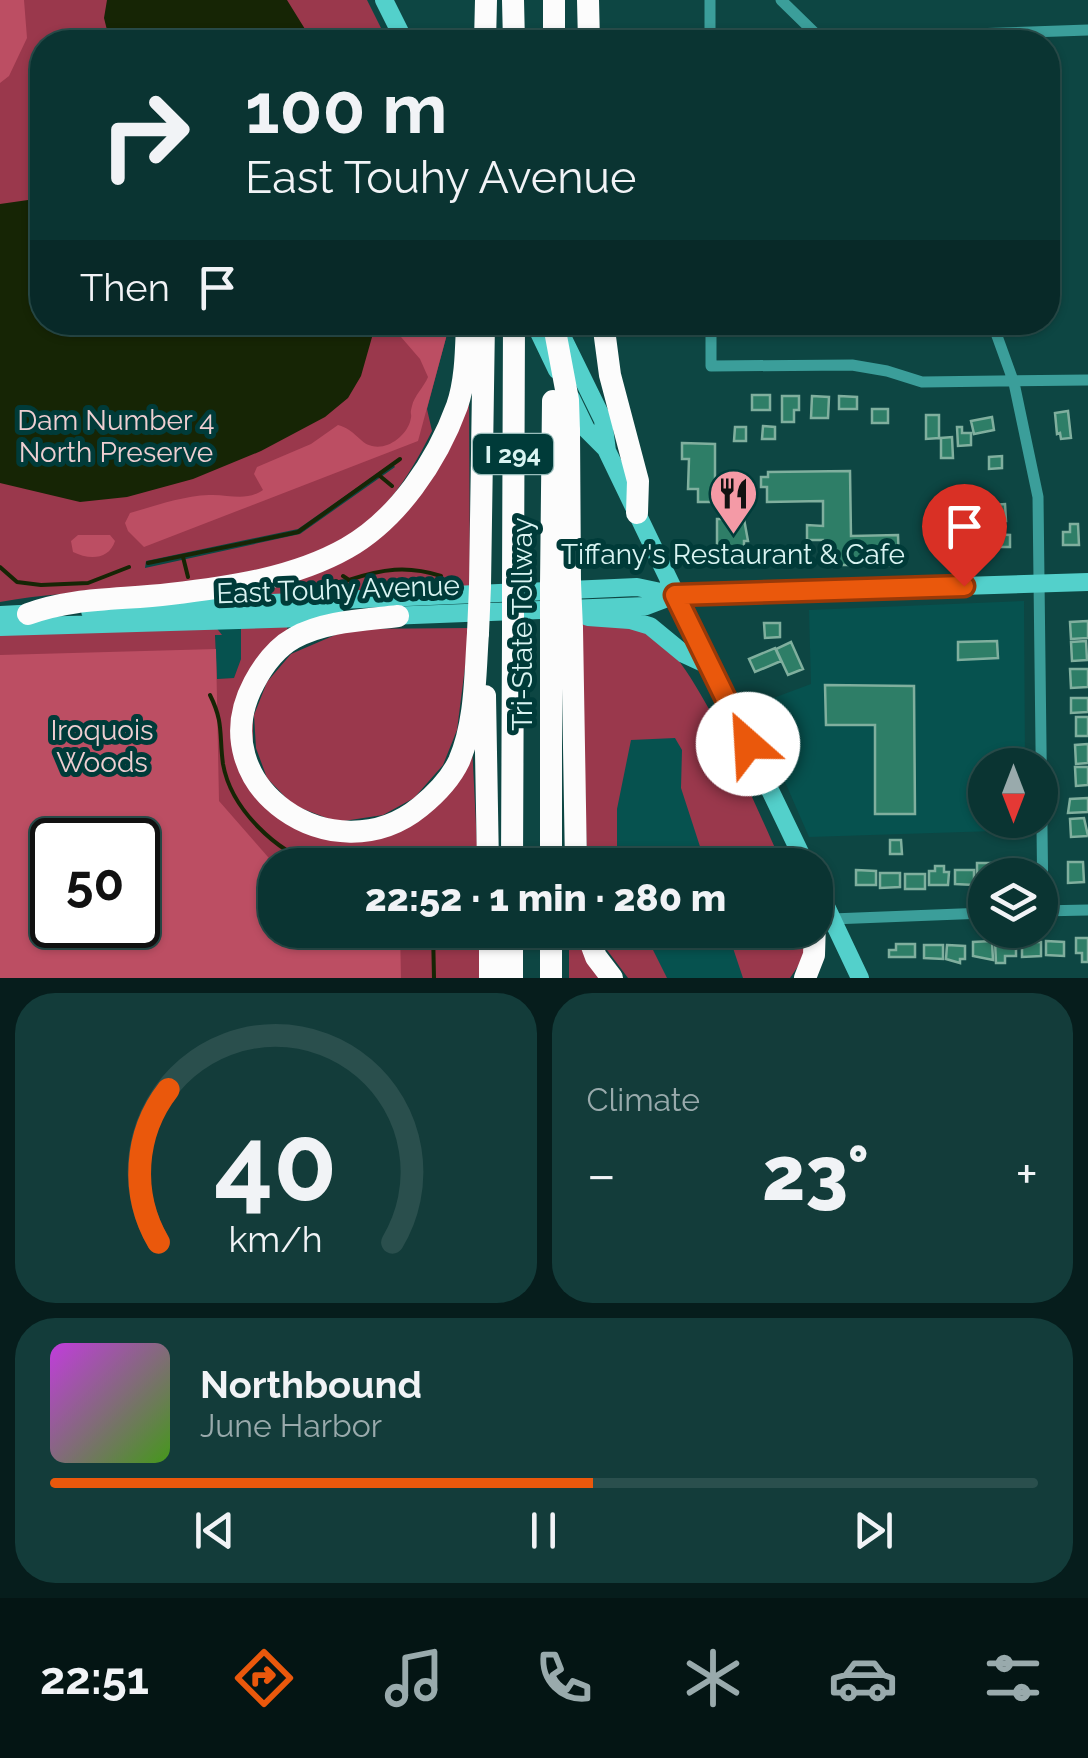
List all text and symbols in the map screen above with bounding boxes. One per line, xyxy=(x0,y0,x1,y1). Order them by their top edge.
text: 100 m xyxy=(245,67,448,149)
icon: right xyxy=(80,70,210,200)
text: East Touhy Avenue xyxy=(245,151,637,204)
icon: arrive xyxy=(190,260,245,315)
text: Then xyxy=(80,265,170,310)
park label: Dam Number 4 North Preserve xyxy=(17,404,215,469)
road number: I 294 xyxy=(473,434,553,474)
restaurant icon: Tiffany's Restaurant & Cafe xyxy=(707,468,759,536)
pin xyxy=(922,484,1007,587)
icon: arrive xyxy=(937,499,992,554)
street label: Tri-State Tollway xyxy=(506,517,539,731)
place label: Tiffany's Restaurant & Cafe xyxy=(561,538,905,571)
street label: East Touhy Avenue xyxy=(216,569,460,610)
position arrow xyxy=(696,692,800,796)
park label: Iroquois Woods xyxy=(50,714,154,779)
north arrow xyxy=(968,748,1058,838)
map controls xyxy=(968,748,1058,948)
speed limit sign: 50 xyxy=(30,818,160,948)
button: layers xyxy=(968,858,1058,948)
text: 22:52 · 1 min · 280 m xyxy=(365,875,726,920)
text: Climate xyxy=(587,1081,700,1118)
text: 40 xyxy=(214,1102,337,1224)
text: 23° xyxy=(762,1129,869,1218)
text: − xyxy=(587,1142,616,1207)
text: + xyxy=(1015,1142,1038,1207)
text: km/h xyxy=(229,1218,323,1260)
text: Northbound xyxy=(200,1362,422,1407)
text: June Harbor xyxy=(200,1407,382,1444)
icon: previous xyxy=(187,1503,242,1558)
icon: pause xyxy=(516,1503,571,1558)
icon: next xyxy=(846,1503,901,1558)
icon: directions xyxy=(229,1643,299,1713)
icon: music xyxy=(379,1643,449,1713)
icon: phone xyxy=(529,1643,599,1713)
icon: climate xyxy=(678,1643,748,1713)
icon: car xyxy=(828,1643,898,1713)
icon: filters xyxy=(978,1643,1048,1713)
text: 22:51 xyxy=(40,1652,149,1705)

